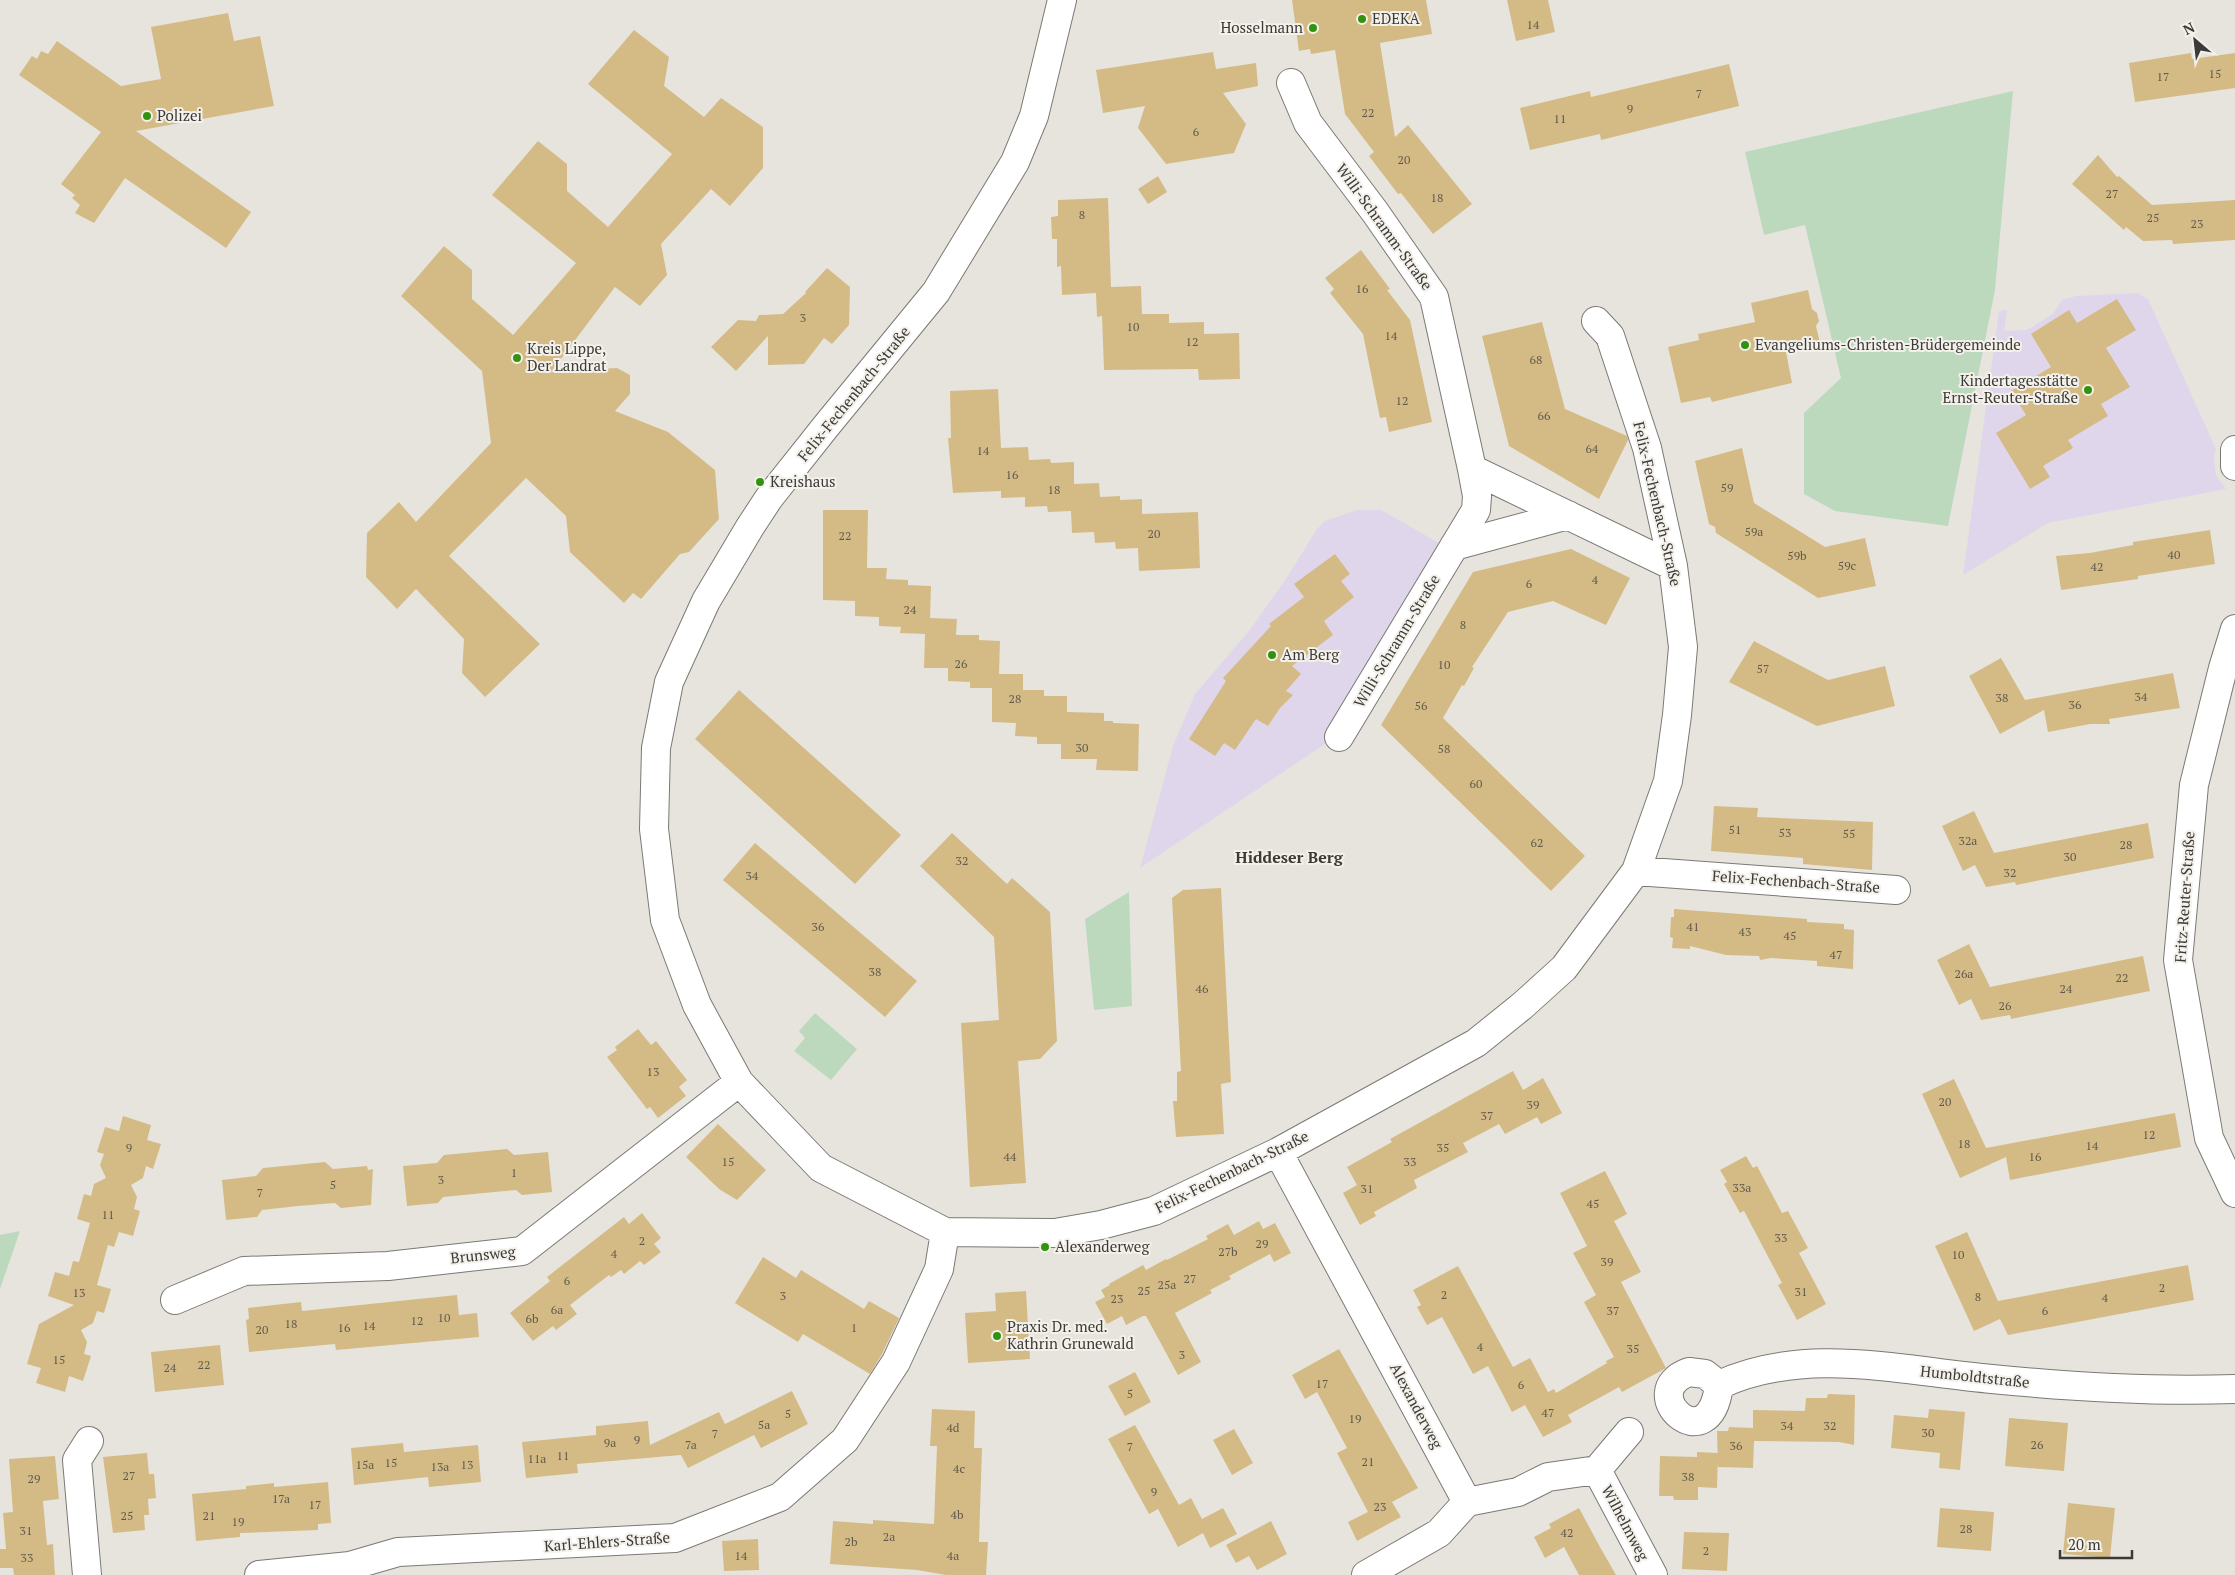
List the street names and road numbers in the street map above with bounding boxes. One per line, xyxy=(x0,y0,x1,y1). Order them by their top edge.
street label: Willi-Schramm-Straße xyxy=(1332,159,1438,294)
street label: Felix-Fechenbach-Straße xyxy=(792,322,914,465)
street label: Felix-Fechenbach-Straße xyxy=(1629,419,1687,588)
street label: Willi-Schramm-Straße xyxy=(1348,570,1444,711)
street label: Fritz-Reuter-Straße xyxy=(2169,831,2199,963)
street label: Felix-Fechenbach-Straße xyxy=(1711,865,1881,897)
street label: Felix-Fechenbach-Straße xyxy=(1152,1125,1312,1217)
street label: Brunsweg xyxy=(449,1241,517,1267)
street label: Alexanderweg xyxy=(1386,1359,1448,1453)
street label: Humboldtstraße xyxy=(1919,1360,2031,1392)
street label: Wilhelmweg xyxy=(1598,1481,1655,1565)
street label: Karl-Ehlers-Straße xyxy=(543,1527,671,1555)

